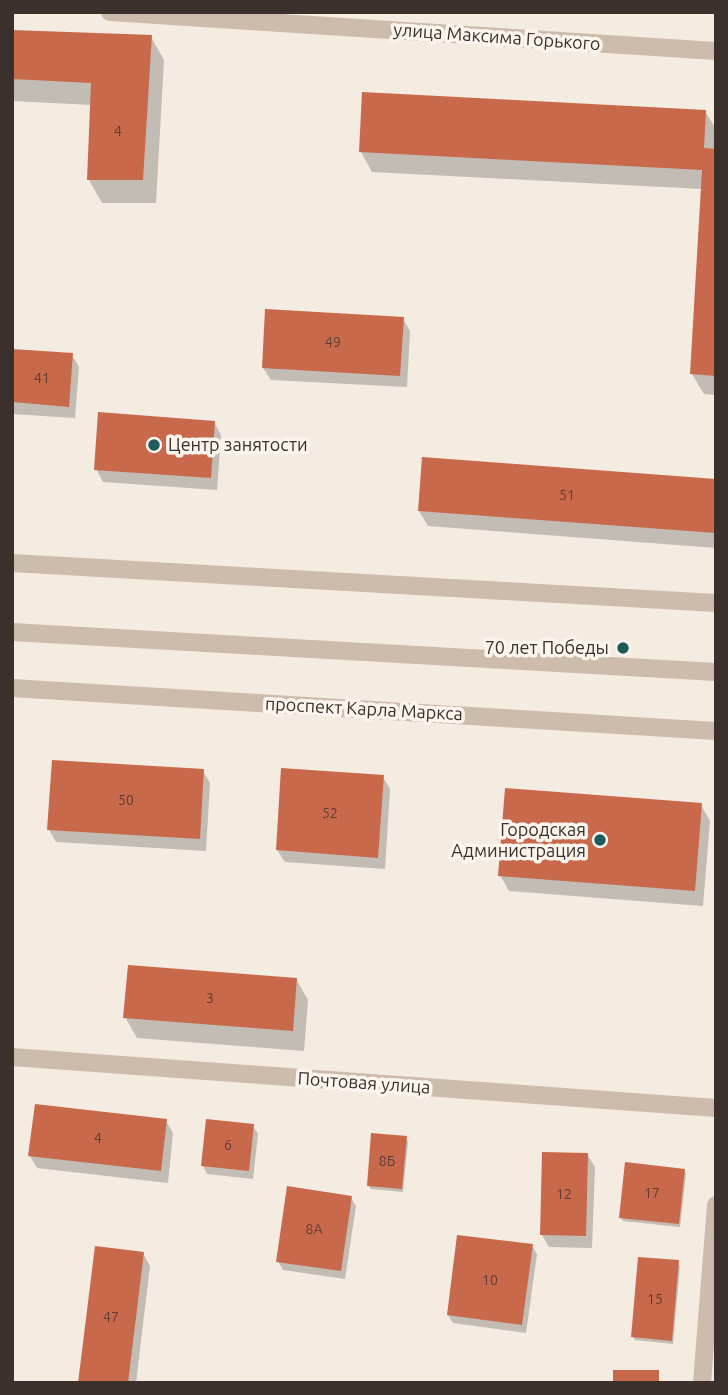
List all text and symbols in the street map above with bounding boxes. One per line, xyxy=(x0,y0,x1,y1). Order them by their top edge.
street label: улица Максима Горького xyxy=(393,19,601,55)
house number: 4 xyxy=(114,123,122,139)
house number: 49 xyxy=(325,334,341,350)
house number: 41 xyxy=(34,370,50,386)
place label: Центр занятости xyxy=(168,434,308,456)
marker: Центр занятости xyxy=(146,437,162,453)
house number: 51 xyxy=(559,487,575,503)
place label: 70 лет Победы xyxy=(485,637,609,659)
marker: 70 лет Победы xyxy=(615,640,631,656)
street label: проспект Карла Маркса xyxy=(265,693,463,725)
house number: 50 xyxy=(118,792,134,808)
house number: 52 xyxy=(322,805,338,821)
place label: Городская Администрация xyxy=(451,819,586,862)
marker: Городская Администрация xyxy=(592,832,608,848)
house number: 3 xyxy=(206,990,214,1006)
street label: Почтовая улица xyxy=(297,1068,431,1098)
house number: 4 xyxy=(94,1130,102,1146)
house number: 6 xyxy=(224,1137,232,1153)
house number: 8Б xyxy=(379,1153,395,1169)
house number: 17 xyxy=(644,1185,660,1201)
house number: 12 xyxy=(556,1186,572,1202)
house number: 8А xyxy=(306,1221,322,1237)
house number: 10 xyxy=(482,1272,498,1288)
house number: 15 xyxy=(647,1291,663,1307)
house number: 47 xyxy=(103,1309,119,1325)

